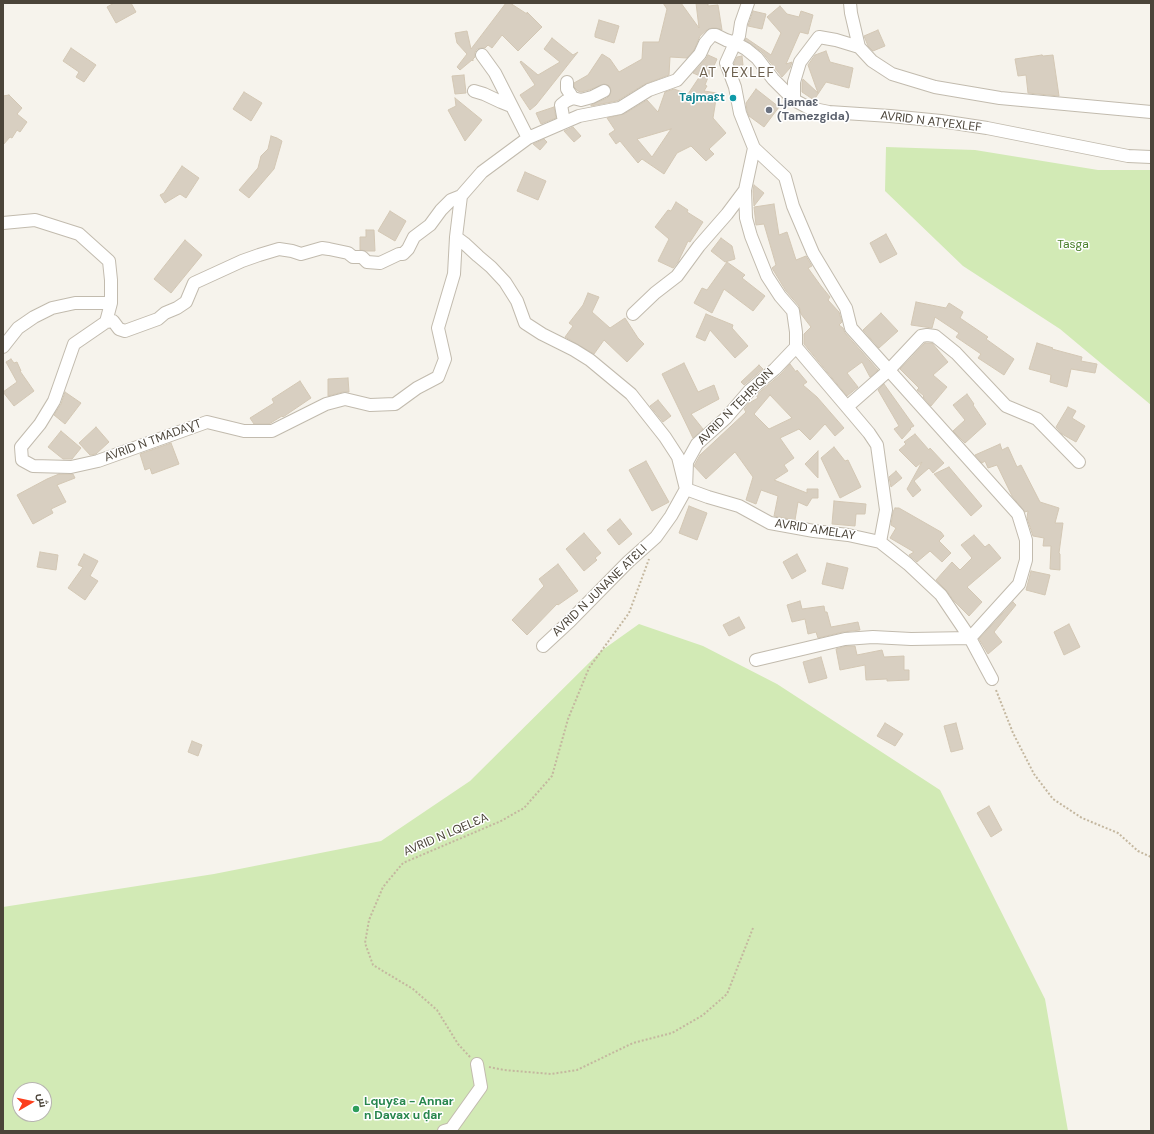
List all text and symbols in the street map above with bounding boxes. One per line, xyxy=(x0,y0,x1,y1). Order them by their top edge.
district label: AT YEXLEF xyxy=(699,65,775,81)
place label: Tajmaɛt xyxy=(679,91,725,105)
marker: Tajmaɛt xyxy=(728,93,738,103)
place label: Ljamaɛ (Tamezgida) xyxy=(777,96,850,124)
marker: Ljamaɛ (Tamezgida) xyxy=(764,105,774,115)
street label: AVRID N ATYEXLEF xyxy=(880,109,982,135)
park label: Tasga xyxy=(1057,238,1089,252)
street label: AVRID N TEḤṚIQIN xyxy=(695,366,777,448)
street label: AVRID N TMADAƔT xyxy=(102,417,204,465)
street label: AVRID AMELAY xyxy=(774,517,856,543)
street label: AVRID N JUNANE ATƐLI xyxy=(550,542,650,640)
street label: AVRID N LQELƐA xyxy=(401,811,491,859)
north arrow xyxy=(12,1082,52,1122)
text: ش xyxy=(35,1092,51,1108)
place label: Lquyɛa - Annar n Davax u ḍar xyxy=(364,1095,454,1123)
marker: Lquyɛa - Annar n Davax u ḍar xyxy=(351,1104,361,1114)

